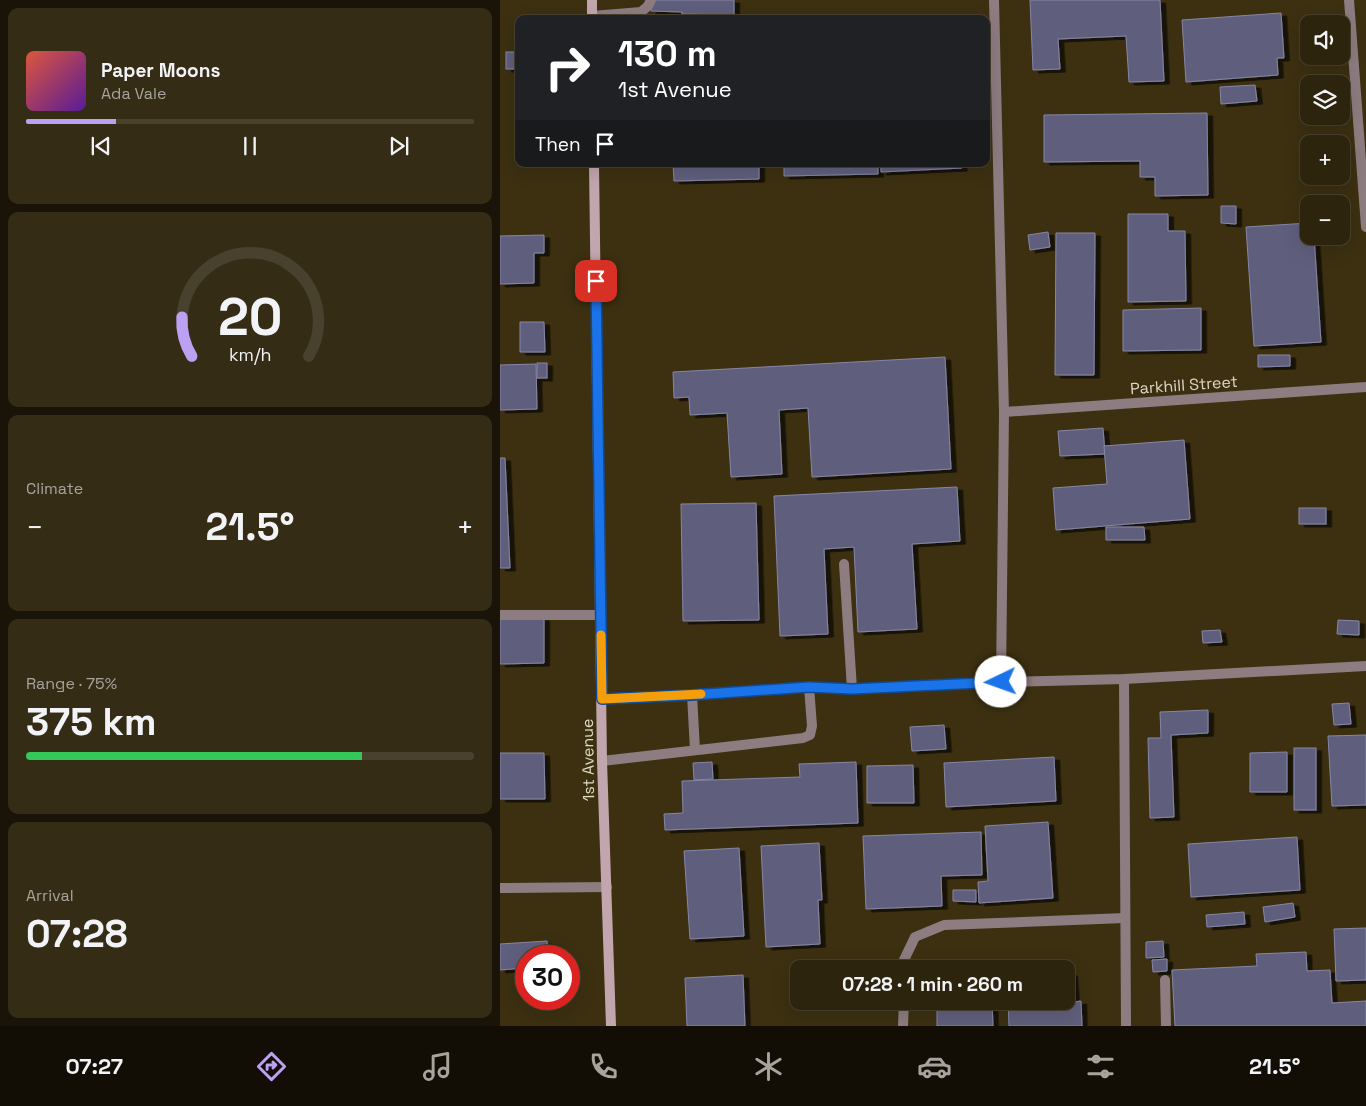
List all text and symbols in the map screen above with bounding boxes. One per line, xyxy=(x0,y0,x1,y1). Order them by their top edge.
map controls xyxy=(1300,15,1350,245)
button: sound xyxy=(1300,15,1350,65)
text: 130 m xyxy=(618,32,717,76)
icon: right xyxy=(535,35,600,100)
text: Paper Moons xyxy=(101,58,220,83)
text: 1st Avenue xyxy=(618,75,732,103)
button: layers xyxy=(1300,75,1350,125)
text: Ada Vale xyxy=(101,83,166,104)
icon: arrive xyxy=(591,130,619,158)
icon: previous xyxy=(87,132,115,160)
icon: pause xyxy=(236,132,264,160)
icon: next xyxy=(385,132,413,160)
text: Then xyxy=(535,132,581,157)
button: + xyxy=(1300,135,1350,185)
button: − xyxy=(1300,195,1350,245)
pin xyxy=(575,260,617,302)
icon: arrive xyxy=(582,267,610,295)
text: 20 xyxy=(218,284,282,350)
text: km/h xyxy=(229,343,271,366)
street label: Parkhill Street xyxy=(1129,371,1239,399)
text: Climate xyxy=(26,478,83,499)
text: 21.5° xyxy=(206,503,294,551)
text: − xyxy=(26,509,43,545)
text: + xyxy=(457,509,474,545)
position arrow xyxy=(974,655,1026,707)
text: Range · 75% xyxy=(26,673,117,694)
text: 375 km xyxy=(26,698,157,746)
street label: 1st Avenue xyxy=(577,718,599,802)
text: Arrival xyxy=(26,885,74,906)
text: 07:28 xyxy=(26,910,128,958)
speed limit sign: 30 xyxy=(515,945,580,1010)
text: 07:28 · 1 min · 260 m xyxy=(842,972,1023,997)
icon: directions xyxy=(254,1049,289,1084)
icon: music xyxy=(420,1049,455,1084)
icon: phone xyxy=(586,1049,621,1084)
icon: climate xyxy=(751,1049,786,1084)
icon: car xyxy=(917,1049,952,1084)
icon: filters xyxy=(1083,1049,1118,1084)
text: 07:27 xyxy=(65,1052,123,1080)
text: 21.5° xyxy=(1249,1052,1300,1080)

